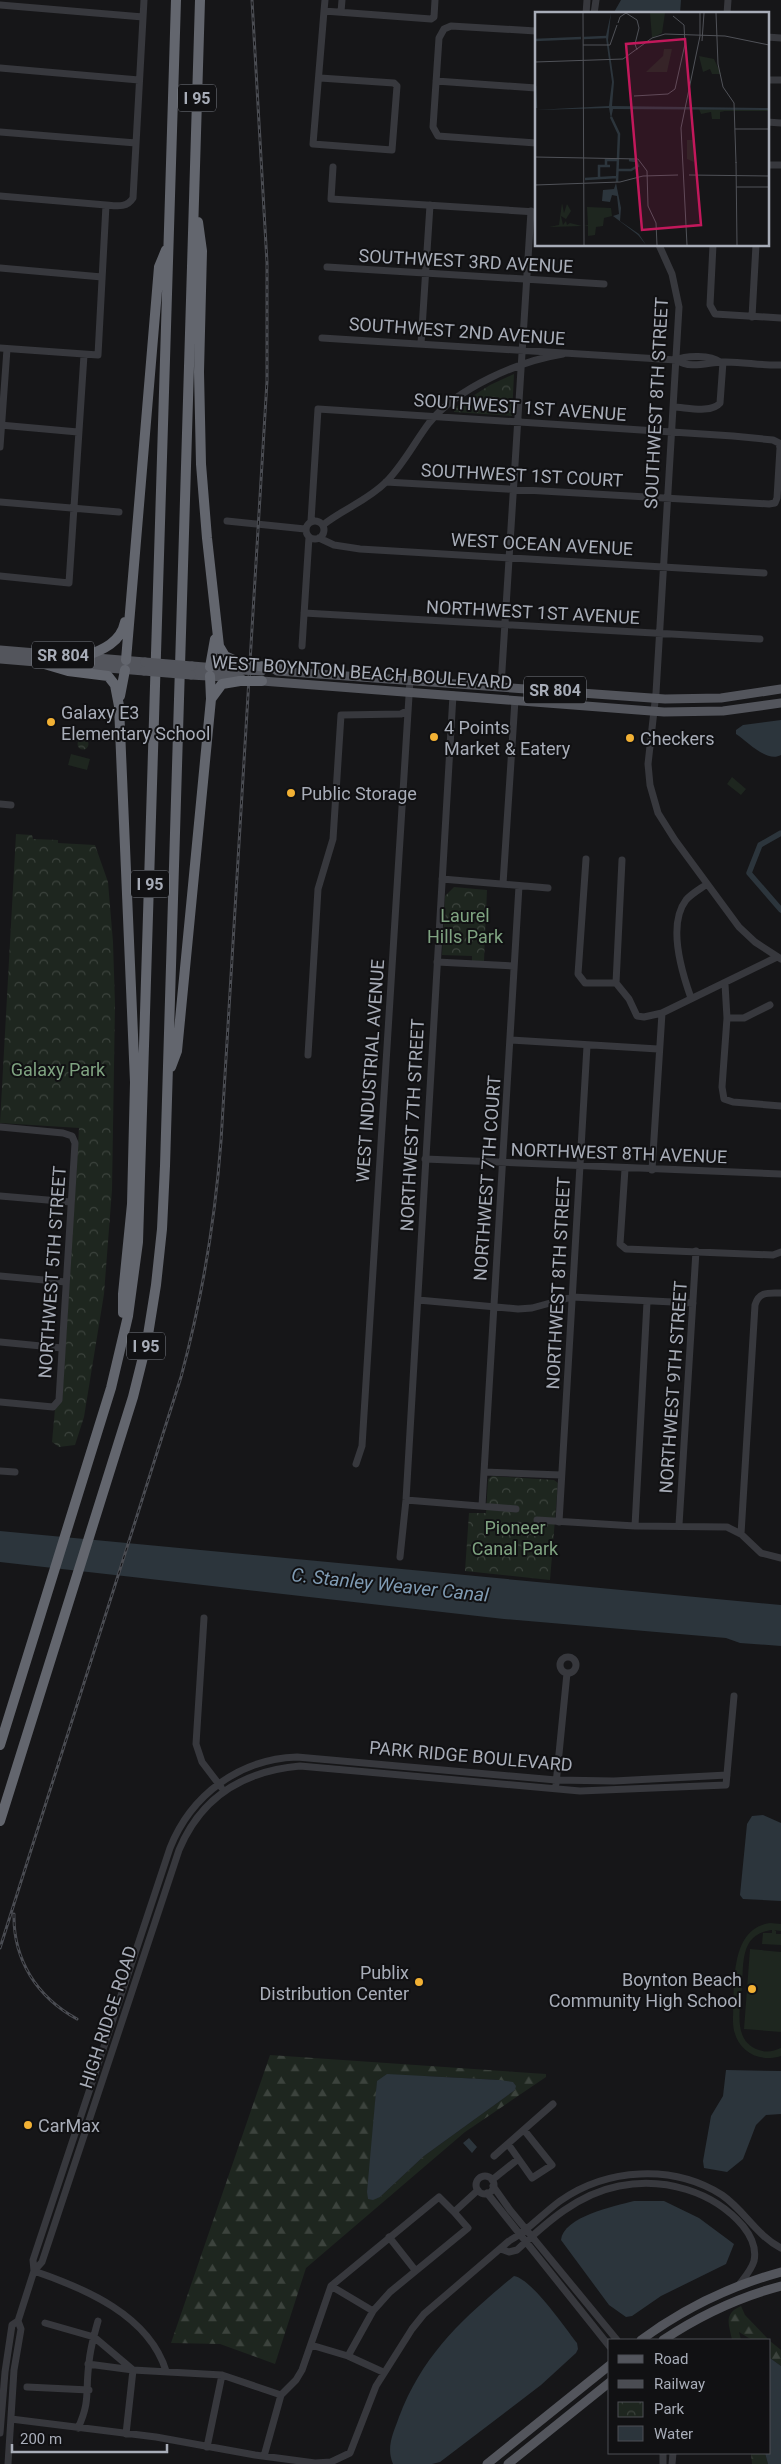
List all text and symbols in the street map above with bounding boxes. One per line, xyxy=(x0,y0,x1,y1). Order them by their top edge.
inset map xyxy=(535,12,768,246)
road number: I 95 xyxy=(178,85,216,112)
street label: SOUTHWEST 3RD AVENUE xyxy=(358,245,574,277)
street label: SOUTHWEST 8TH STREET xyxy=(640,296,672,509)
street label: SOUTHWEST 2ND AVENUE xyxy=(348,313,566,349)
street label: SOUTHWEST 1ST AVENUE xyxy=(413,389,627,425)
street label: SOUTHWEST 1ST COURT xyxy=(420,459,624,491)
street label: WEST OCEAN AVENUE xyxy=(450,529,634,559)
street label: NORTHWEST 1ST AVENUE xyxy=(426,596,640,628)
road number: SR 804 xyxy=(32,642,94,668)
street label: WEST BOYNTON BEACH BOULEVARD xyxy=(211,651,513,693)
road number: SR 804 xyxy=(524,676,586,704)
place label: Galaxy E3 Elementary School xyxy=(61,702,210,744)
marker: Galaxy E3 Elementary School xyxy=(45,716,57,728)
place label: 4 Points Market & Eatery xyxy=(444,717,571,759)
place label: Checkers xyxy=(640,728,714,749)
marker: 4 Points Market & Eatery xyxy=(428,731,440,743)
marker: Checkers xyxy=(624,732,636,744)
place label: Public Storage xyxy=(301,783,417,804)
marker: Public Storage xyxy=(285,787,297,799)
road number: I 95 xyxy=(131,871,169,898)
park label: Laurel Hills Park xyxy=(427,905,504,947)
street label: WEST INDUSTRIAL AVENUE xyxy=(352,959,388,1183)
street label: NORTHWEST 7TH STREET xyxy=(396,1018,428,1232)
park label: Galaxy Park xyxy=(11,1059,106,1080)
street label: NORTHWEST 7TH COURT xyxy=(469,1074,505,1281)
street label: NORTHWEST 8TH AVENUE xyxy=(510,1139,728,1167)
street label: NORTHWEST 5TH STREET xyxy=(34,1165,70,1379)
street label: NORTHWEST 8TH STREET xyxy=(542,1176,574,1390)
street label: NORTHWEST 9TH STREET xyxy=(655,1280,691,1494)
road number: I 95 xyxy=(127,1332,165,1360)
park label: Pioneer Canal Park xyxy=(472,1517,559,1559)
water label: C. Stanley Weaver Canal xyxy=(290,1563,490,1607)
street label: PARK RIDGE BOULEVARD xyxy=(368,1737,574,1775)
street label: HIGH RIDGE ROAD xyxy=(75,1943,141,2091)
place label: Publix Distribution Center xyxy=(259,1962,409,2004)
place label: Boynton Beach Community High School xyxy=(549,1969,742,2011)
marker: Publix Distribution Center xyxy=(413,1976,425,1988)
marker: Boynton Beach Community High School xyxy=(746,1983,758,1995)
place label: CarMax xyxy=(38,2115,100,2136)
marker: CarMax xyxy=(22,2119,34,2131)
legend xyxy=(608,2339,771,2454)
text: Road xyxy=(654,2350,688,2368)
text: Railway xyxy=(654,2375,705,2393)
text: Park xyxy=(654,2400,685,2418)
scale bar xyxy=(12,2422,168,2454)
text: Water xyxy=(654,2425,693,2443)
text: 200 m xyxy=(20,2430,62,2448)

